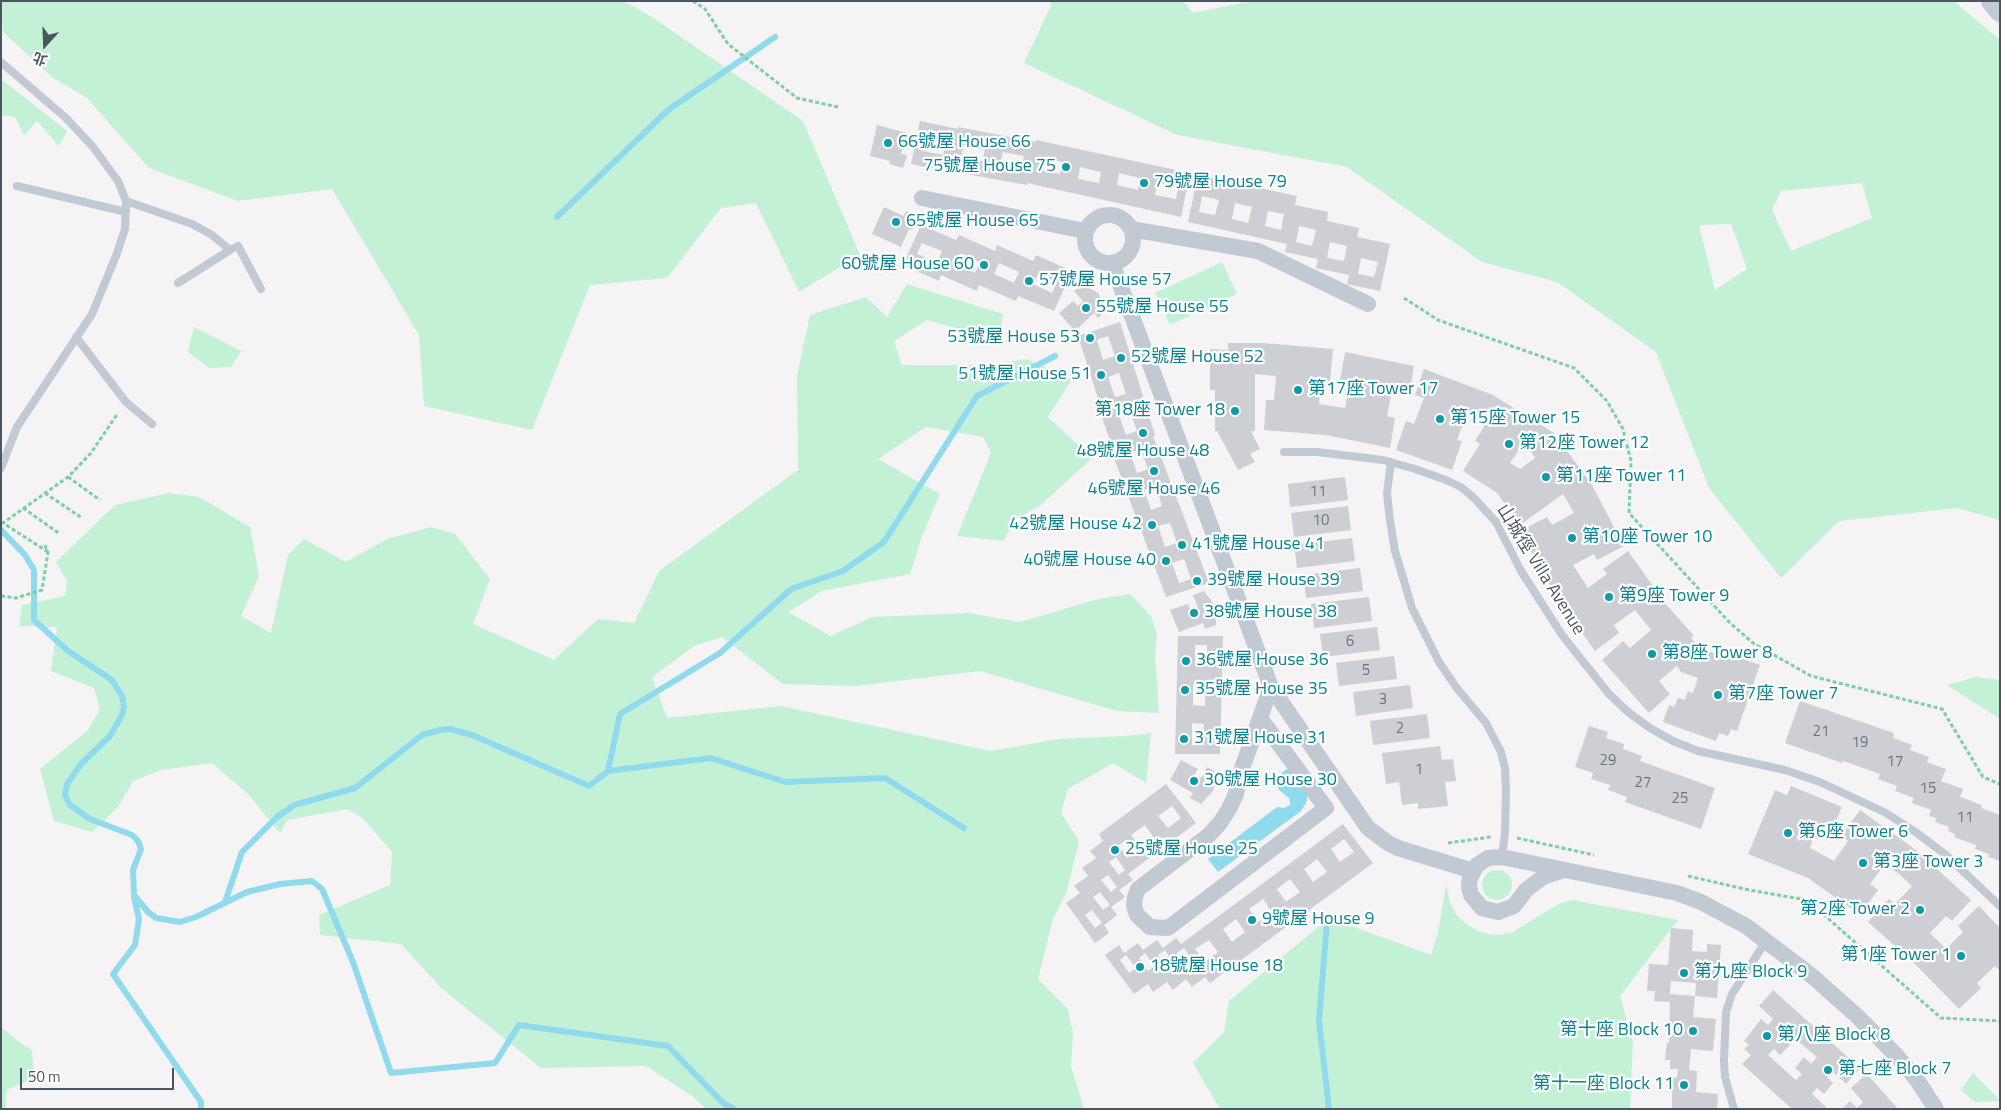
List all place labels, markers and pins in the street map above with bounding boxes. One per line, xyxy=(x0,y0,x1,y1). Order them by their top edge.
place label: 66號屋 House 66 xyxy=(898,132,1031,154)
marker: 66號屋 House 66 xyxy=(882,137,894,149)
place label: 75號屋 House 75 xyxy=(923,156,1056,178)
marker: 75號屋 House 75 xyxy=(1060,161,1072,173)
place label: 79號屋 House 79 xyxy=(1154,172,1287,194)
marker: 79號屋 House 79 xyxy=(1138,177,1150,189)
place label: 65號屋 House 65 xyxy=(906,211,1039,233)
marker: 65號屋 House 65 xyxy=(890,216,902,228)
place label: 60號屋 House 60 xyxy=(841,254,974,276)
marker: 60號屋 House 60 xyxy=(978,259,990,271)
place label: 57號屋 House 57 xyxy=(1039,270,1172,292)
marker: 57號屋 House 57 xyxy=(1023,275,1035,287)
place label: 55號屋 House 55 xyxy=(1096,297,1229,319)
marker: 55號屋 House 55 xyxy=(1080,302,1092,314)
place label: 53號屋 House 53 xyxy=(947,327,1080,349)
marker: 53號屋 House 53 xyxy=(1084,332,1096,344)
place label: 52號屋 House 52 xyxy=(1131,347,1264,369)
marker: 52號屋 House 52 xyxy=(1115,352,1127,364)
place label: 51號屋 House 51 xyxy=(958,364,1091,386)
marker: 51號屋 House 51 xyxy=(1095,369,1107,381)
place label: 第17座 Tower 17 xyxy=(1308,379,1438,401)
marker: 第17座 Tower 17 xyxy=(1292,384,1304,396)
place label: 第18座 Tower 18 xyxy=(1095,400,1225,422)
marker: 第18座 Tower 18 xyxy=(1229,405,1241,417)
place label: 第15座 Tower 15 xyxy=(1450,408,1580,430)
marker: 第15座 Tower 15 xyxy=(1434,413,1446,425)
marker: 48號屋 House 48 xyxy=(1137,427,1149,439)
place label: 第12座 Tower 12 xyxy=(1519,433,1649,455)
marker: 第12座 Tower 12 xyxy=(1503,438,1515,450)
place label: 48號屋 House 48 xyxy=(1077,441,1209,463)
marker: 46號屋 House 46 xyxy=(1148,465,1160,477)
place label: 第11座 Tower 11 xyxy=(1556,466,1686,488)
marker: 第11座 Tower 11 xyxy=(1540,471,1552,483)
place label: 46號屋 House 46 xyxy=(1088,479,1220,501)
place label: 42號屋 House 42 xyxy=(1009,514,1142,536)
marker: 42號屋 House 42 xyxy=(1146,519,1158,531)
place label: 第10座 Tower 10 xyxy=(1582,527,1712,549)
marker: 第10座 Tower 10 xyxy=(1566,532,1578,544)
place label: 41號屋 House 41 xyxy=(1192,534,1325,556)
marker: 41號屋 House 41 xyxy=(1176,539,1188,551)
place label: 40號屋 House 40 xyxy=(1023,550,1156,572)
marker: 40號屋 House 40 xyxy=(1160,555,1172,567)
place label: 39號屋 House 39 xyxy=(1207,570,1340,592)
marker: 39號屋 House 39 xyxy=(1191,575,1203,587)
place label: 第9座 Tower 9 xyxy=(1619,586,1729,608)
marker: 第9座 Tower 9 xyxy=(1603,591,1615,603)
place label: 38號屋 House 38 xyxy=(1204,602,1337,624)
marker: 38號屋 House 38 xyxy=(1188,607,1200,619)
place label: 第8座 Tower 8 xyxy=(1662,643,1772,665)
marker: 第8座 Tower 8 xyxy=(1646,648,1658,660)
place label: 36號屋 House 36 xyxy=(1196,650,1329,672)
marker: 36號屋 House 36 xyxy=(1180,655,1192,667)
place label: 35號屋 House 35 xyxy=(1195,679,1328,701)
marker: 35號屋 House 35 xyxy=(1179,684,1191,696)
place label: 第7座 Tower 7 xyxy=(1728,684,1838,706)
marker: 第7座 Tower 7 xyxy=(1712,689,1724,701)
place label: 31號屋 House 31 xyxy=(1194,728,1327,750)
marker: 31號屋 House 31 xyxy=(1178,733,1190,745)
place label: 30號屋 House 30 xyxy=(1204,770,1337,792)
marker: 30號屋 House 30 xyxy=(1188,775,1200,787)
place label: 第6座 Tower 6 xyxy=(1798,822,1908,844)
marker: 第6座 Tower 6 xyxy=(1782,827,1794,839)
place label: 25號屋 House 25 xyxy=(1125,839,1258,861)
marker: 25號屋 House 25 xyxy=(1109,844,1121,856)
place label: 第3座 Tower 3 xyxy=(1873,852,1983,874)
marker: 第3座 Tower 3 xyxy=(1857,857,1869,869)
place label: 第2座 Tower 2 xyxy=(1800,899,1910,921)
marker: 第2座 Tower 2 xyxy=(1914,904,1926,916)
place label: 9號屋 House 9 xyxy=(1262,909,1375,931)
marker: 9號屋 House 9 xyxy=(1246,914,1258,926)
place label: 第1座 Tower 1 xyxy=(1841,945,1951,967)
marker: 第1座 Tower 1 xyxy=(1955,950,1967,962)
place label: 18號屋 House 18 xyxy=(1150,956,1283,978)
marker: 18號屋 House 18 xyxy=(1134,961,1146,973)
place label: 第九座 Block 9 xyxy=(1694,962,1807,984)
marker: 第九座 Block 9 xyxy=(1678,967,1690,979)
place label: 第十座 Block 10 xyxy=(1560,1020,1683,1042)
marker: 第十座 Block 10 xyxy=(1687,1025,1699,1037)
place label: 第八座 Block 8 xyxy=(1777,1025,1890,1047)
marker: 第八座 Block 8 xyxy=(1761,1030,1773,1042)
place label: 第七座 Block 7 xyxy=(1838,1059,1951,1081)
marker: 第七座 Block 7 xyxy=(1822,1064,1834,1076)
place label: 第十一座 Block 11 xyxy=(1533,1074,1674,1096)
marker: 第十一座 Block 11 xyxy=(1678,1079,1690,1091)

